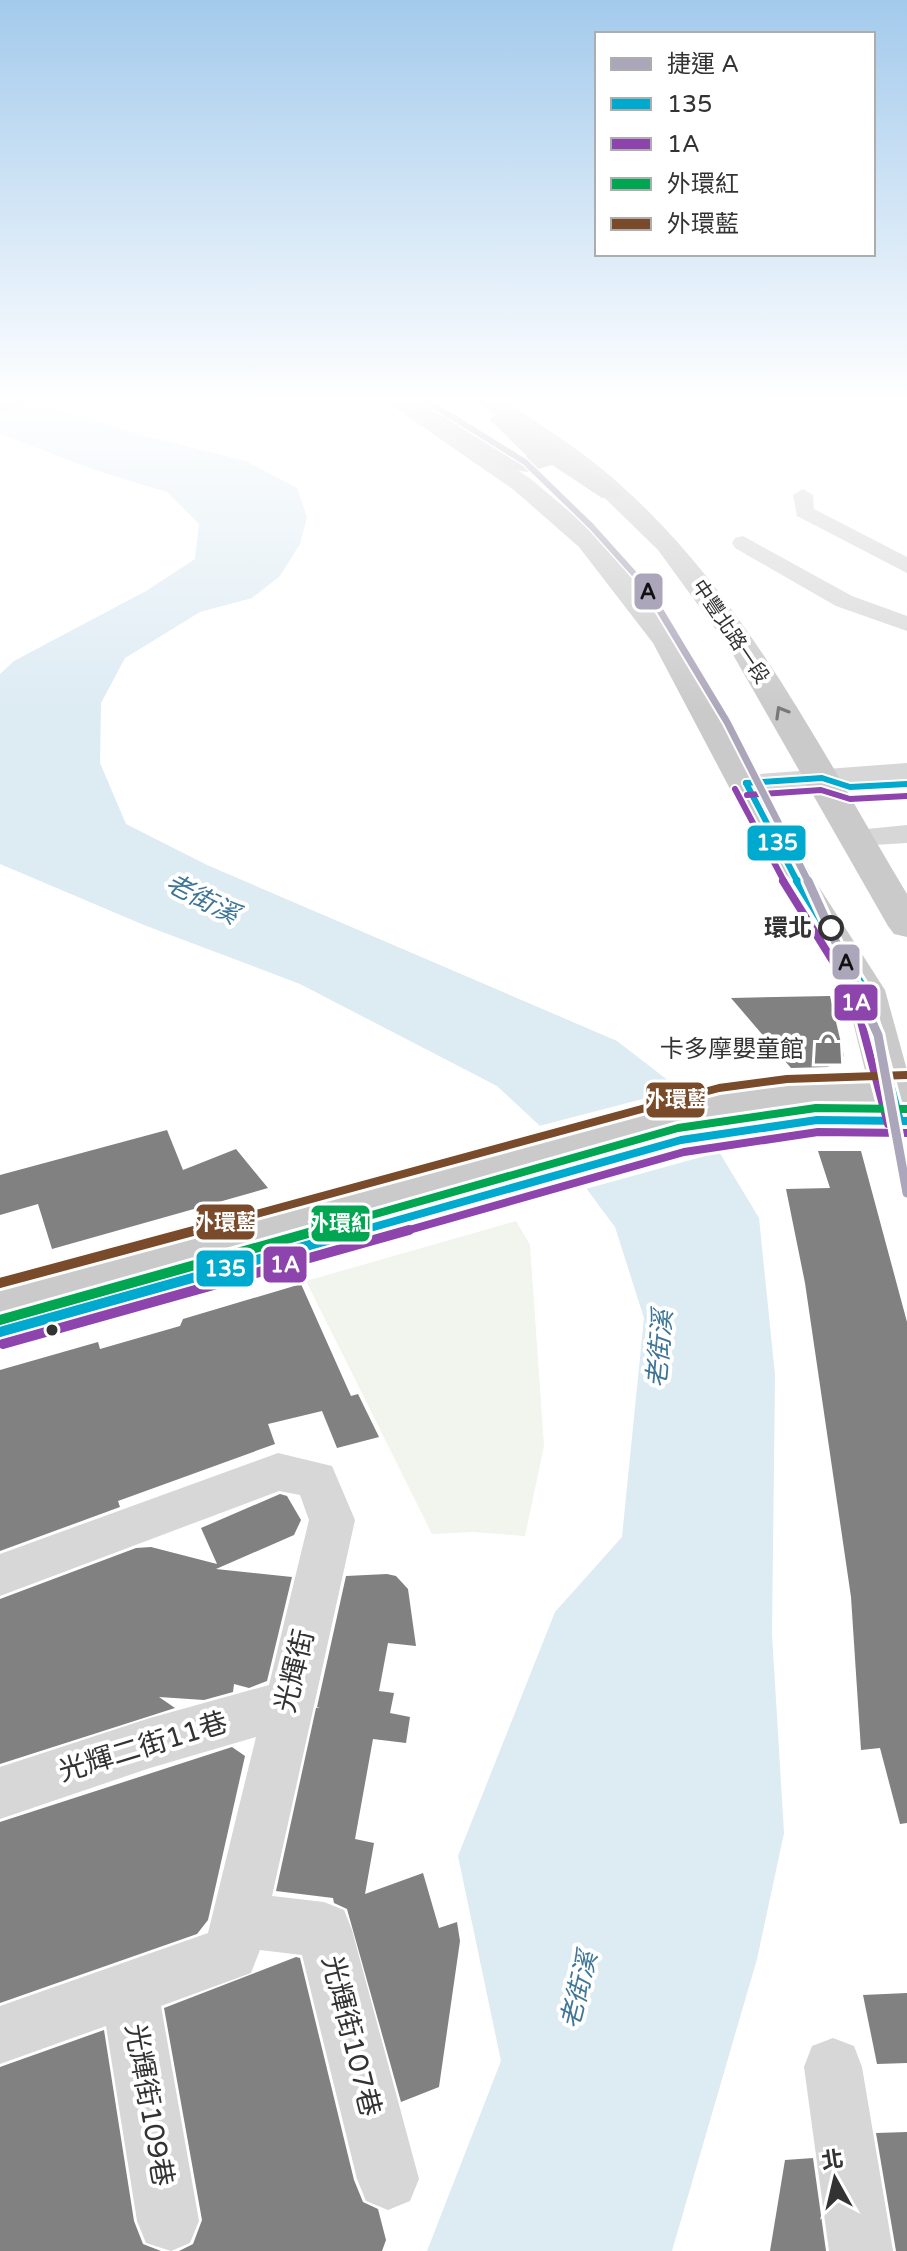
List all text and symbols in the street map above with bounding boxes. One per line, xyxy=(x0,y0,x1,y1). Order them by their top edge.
legend xyxy=(595,32,875,256)
text: 捷運 A xyxy=(667,50,739,79)
text: 135 xyxy=(667,90,712,119)
text: 1A xyxy=(667,130,700,159)
text: 外環紅 xyxy=(667,170,739,199)
text: 外環藍 xyxy=(667,210,739,239)
line badge: A xyxy=(633,572,664,611)
street label: 中豐北路一段 xyxy=(686,576,774,688)
text: A xyxy=(640,579,656,605)
one-way arrow xyxy=(775,706,791,721)
line badge: 135 xyxy=(746,824,807,862)
text: 135 xyxy=(756,830,798,856)
water label: 老街溪 xyxy=(160,867,247,932)
place label: 環北 xyxy=(764,914,812,943)
marker: 環北 xyxy=(819,916,843,940)
line badge: A xyxy=(831,943,861,981)
text: A xyxy=(838,950,854,976)
line badge: 1A xyxy=(833,983,879,1022)
text: 1A xyxy=(841,990,871,1016)
shop icon: 卡多摩嬰童館 xyxy=(811,1032,845,1066)
place label: 卡多摩嬰童館 xyxy=(660,1035,804,1064)
line badge: 外環藍 xyxy=(645,1081,706,1119)
text: 外環藍 xyxy=(643,1087,709,1113)
line badge: 外環藍 xyxy=(195,1203,256,1241)
line badge: 外環紅 xyxy=(310,1204,371,1243)
text: 外環藍 xyxy=(192,1210,258,1236)
text: 外環紅 xyxy=(307,1211,373,1237)
line badge: 1A xyxy=(262,1245,308,1284)
line badge: 135 xyxy=(195,1249,255,1288)
text: 1A xyxy=(270,1252,300,1278)
text: 135 xyxy=(204,1256,246,1282)
water label: 老街溪 xyxy=(641,1305,679,1389)
unlabelled marker xyxy=(44,1322,60,1338)
street label: 光輝街 xyxy=(268,1626,322,1716)
street label: 光輝二街11巷 xyxy=(54,1705,232,1789)
water label: 老街溪 xyxy=(555,1945,604,2032)
street label: 光輝街107巷 xyxy=(315,1952,387,2120)
street label: 光輝街109巷 xyxy=(118,2021,180,2189)
north arrow xyxy=(795,2139,875,2219)
text: 北 xyxy=(820,2146,845,2175)

